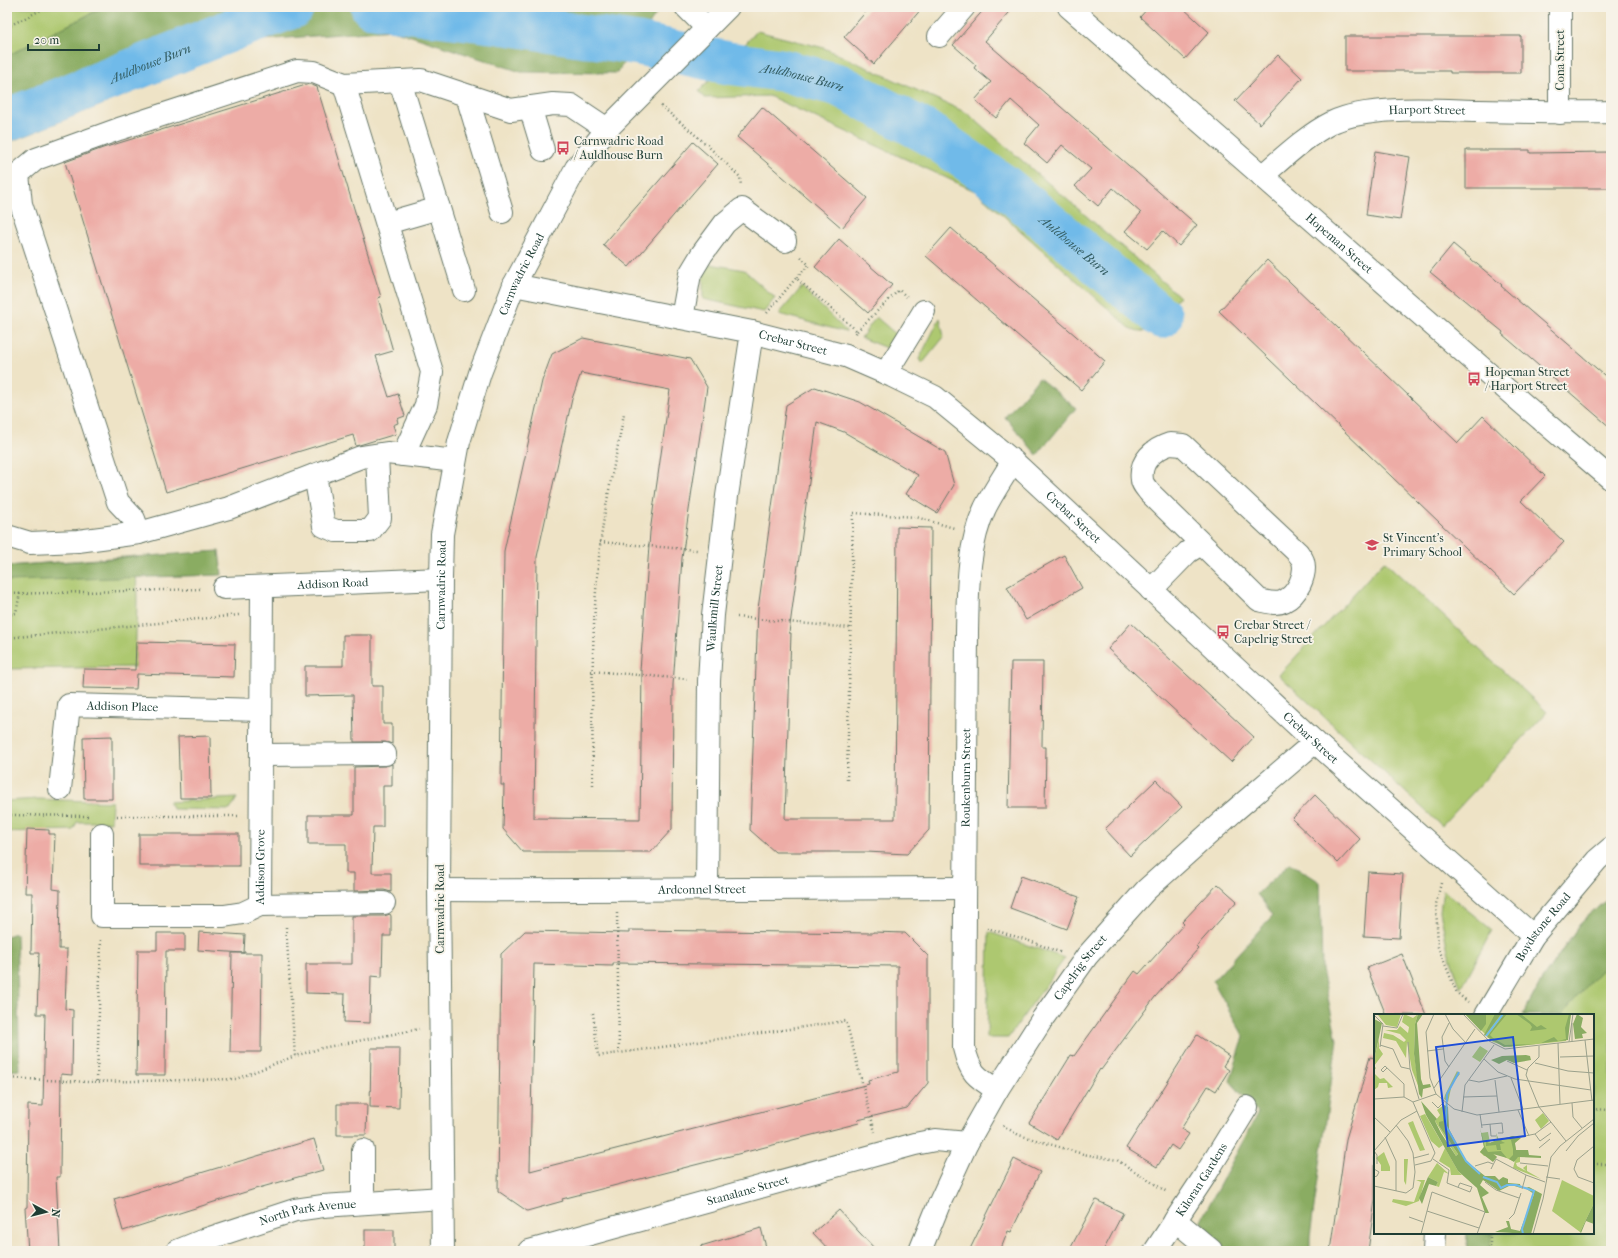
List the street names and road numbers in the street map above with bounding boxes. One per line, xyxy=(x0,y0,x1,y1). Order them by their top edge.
street label: Cona Street xyxy=(1553,29,1567,90)
street label: Harport Street xyxy=(1388,103,1467,118)
street label: Hopeman Street xyxy=(1303,210,1376,277)
street label: Carnwadric Road xyxy=(496,230,547,317)
street label: Crebar Street xyxy=(757,327,830,358)
street label: Crebar Street xyxy=(1043,488,1104,547)
street label: Carnwadric Road xyxy=(434,540,449,630)
street label: Waulkmill Street xyxy=(704,563,726,653)
street label: Addison Road xyxy=(296,575,369,592)
street label: Addison Place xyxy=(85,698,159,714)
street label: Crebar Street xyxy=(1280,709,1342,767)
street label: Roukenburn Street xyxy=(959,727,973,828)
street label: Addison Grove xyxy=(253,829,267,906)
street label: Carnwadric Road xyxy=(433,864,447,954)
street label: Ardconnel Street xyxy=(657,882,747,897)
street label: Boydstone Road xyxy=(1512,889,1574,964)
street label: Capelrig Street xyxy=(1051,931,1110,1003)
street label: Kiloran Gardens xyxy=(1173,1140,1230,1219)
street label: Stanalane Street xyxy=(705,1172,791,1208)
street label: North Park Avenue xyxy=(257,1197,357,1228)

